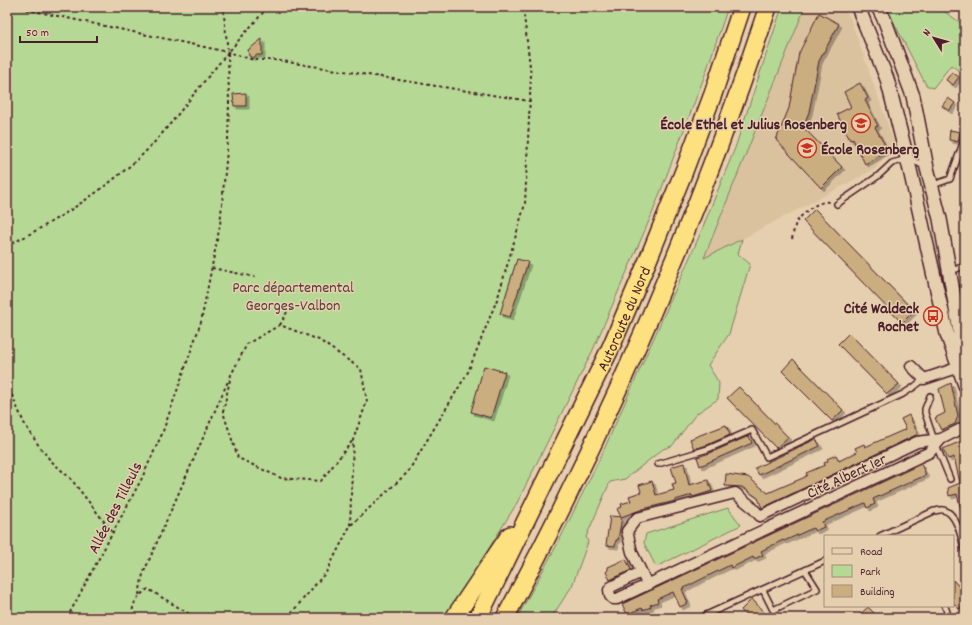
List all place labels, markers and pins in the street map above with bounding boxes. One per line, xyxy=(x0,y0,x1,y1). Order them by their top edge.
school or university icon: École Ethel et Julius Rosenberg xyxy=(850,112,872,134)
place label: École Ethel et Julius Rosenberg xyxy=(660,114,847,137)
school or university icon: École Rosenberg xyxy=(796,137,818,159)
place label: École Rosenberg xyxy=(821,139,919,162)
place label: Cité Waldeck Rochet xyxy=(844,298,919,339)
bus stop icon: Cité Waldeck Rochet xyxy=(922,305,944,327)

